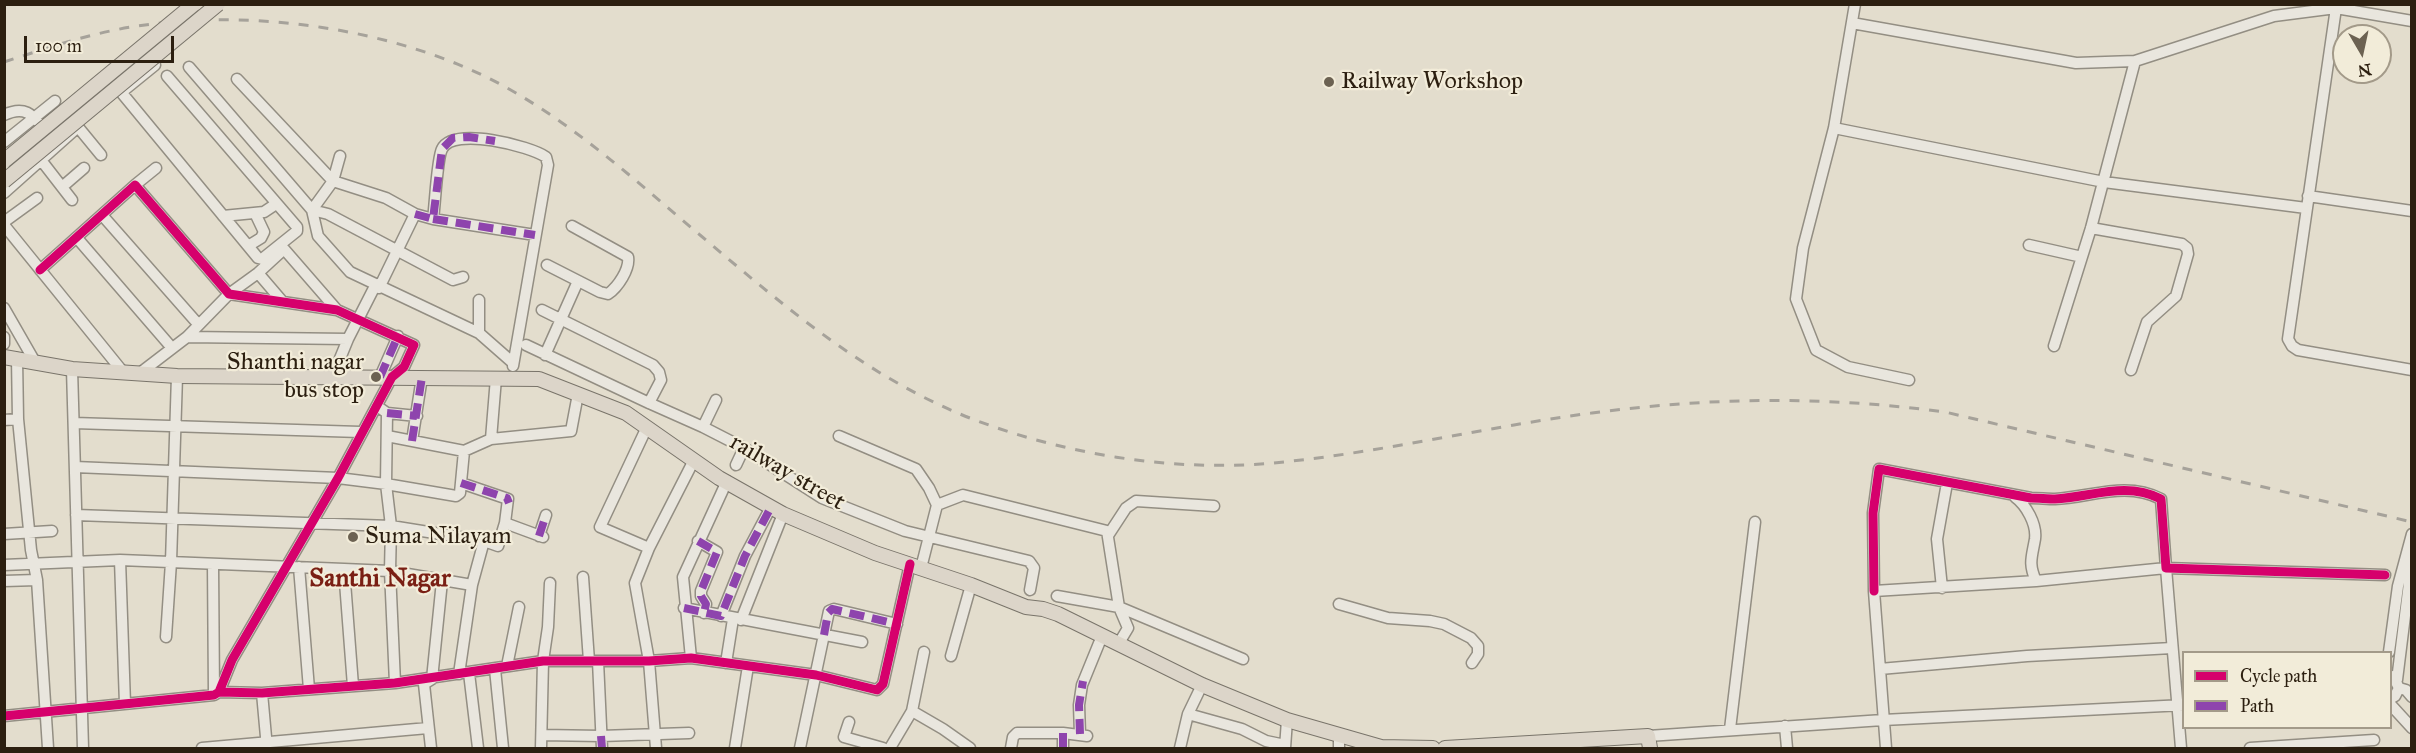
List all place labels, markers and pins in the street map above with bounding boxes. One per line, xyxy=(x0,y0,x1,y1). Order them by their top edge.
place label: Railway Workshop xyxy=(1341,68,1523,96)
marker: Railway Workshop xyxy=(1322,75,1336,89)
place label: Shanthi nagar bus stop xyxy=(227,349,364,405)
marker: Shanthi nagar bus stop xyxy=(369,370,383,384)
place label: Suma Nilayam xyxy=(365,523,512,551)
marker: Suma Nilayam xyxy=(346,530,360,544)

